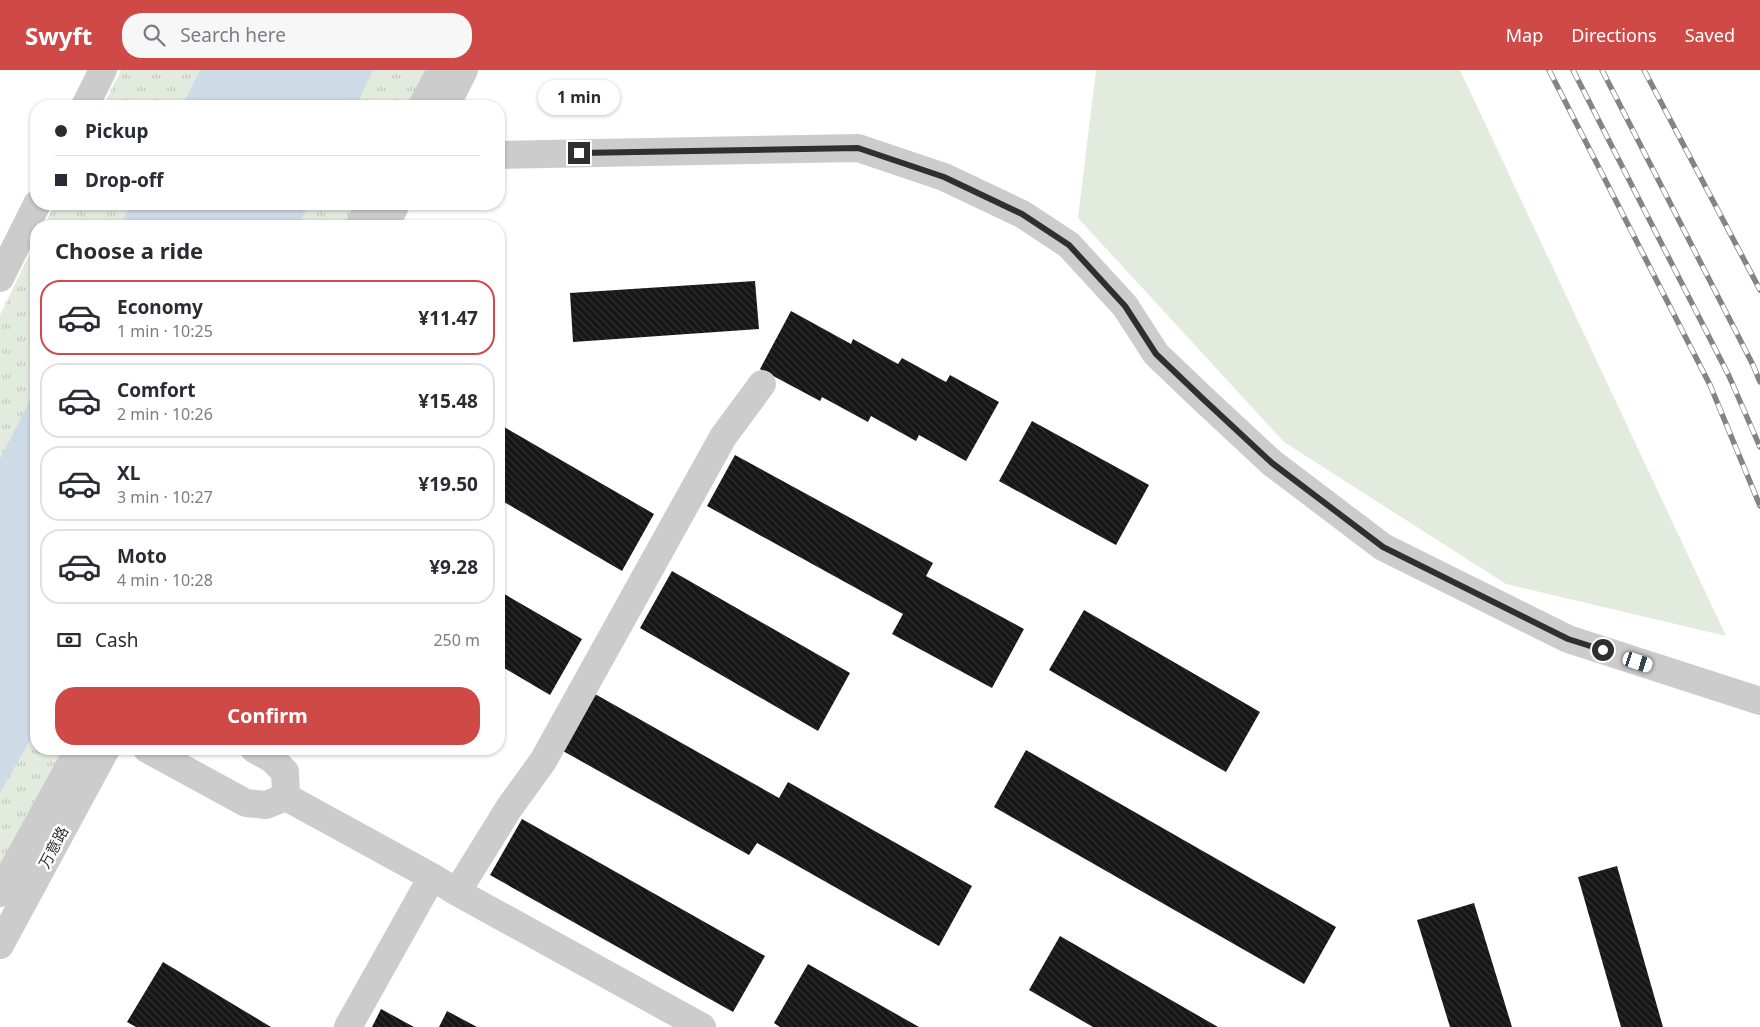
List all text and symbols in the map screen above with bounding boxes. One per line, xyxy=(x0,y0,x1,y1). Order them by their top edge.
search box xyxy=(122,13,472,58)
text: Swyft xyxy=(25,19,92,52)
icon: search xyxy=(140,21,168,49)
text: Search here xyxy=(180,22,286,48)
text: Map xyxy=(1506,23,1543,47)
text: Directions xyxy=(1571,23,1657,47)
text: Saved xyxy=(1685,23,1735,47)
callout: 1 min xyxy=(538,81,620,116)
text: 1 min xyxy=(557,86,601,108)
text: Pickup xyxy=(85,118,148,144)
route end xyxy=(568,142,590,164)
text: Drop-off xyxy=(85,167,164,193)
text: Choose a ride xyxy=(55,235,203,265)
text: Economy xyxy=(117,294,203,320)
icon: car xyxy=(57,295,102,340)
text: ¥11.47 xyxy=(418,305,478,331)
text: 1 min · 10:25 xyxy=(117,320,213,342)
text: Comfort xyxy=(117,377,196,403)
icon: car xyxy=(57,378,102,423)
text: ¥15.48 xyxy=(418,388,478,414)
text: 2 min · 10:26 xyxy=(117,403,213,425)
text: XL xyxy=(117,460,140,486)
icon: car xyxy=(57,461,102,506)
text: ¥19.50 xyxy=(418,471,478,497)
text: 3 min · 10:27 xyxy=(117,486,213,508)
text: Moto xyxy=(117,543,167,569)
icon: car xyxy=(57,544,102,589)
text: ¥9.28 xyxy=(429,554,478,580)
text: 4 min · 10:28 xyxy=(117,569,213,591)
icon: cash xyxy=(55,626,83,654)
text: Cash xyxy=(95,627,139,653)
text: 250 m xyxy=(433,629,480,651)
route start xyxy=(1592,639,1614,661)
car xyxy=(1621,650,1654,674)
button: Confirm xyxy=(55,687,480,745)
street label: 万意路 xyxy=(34,822,72,872)

